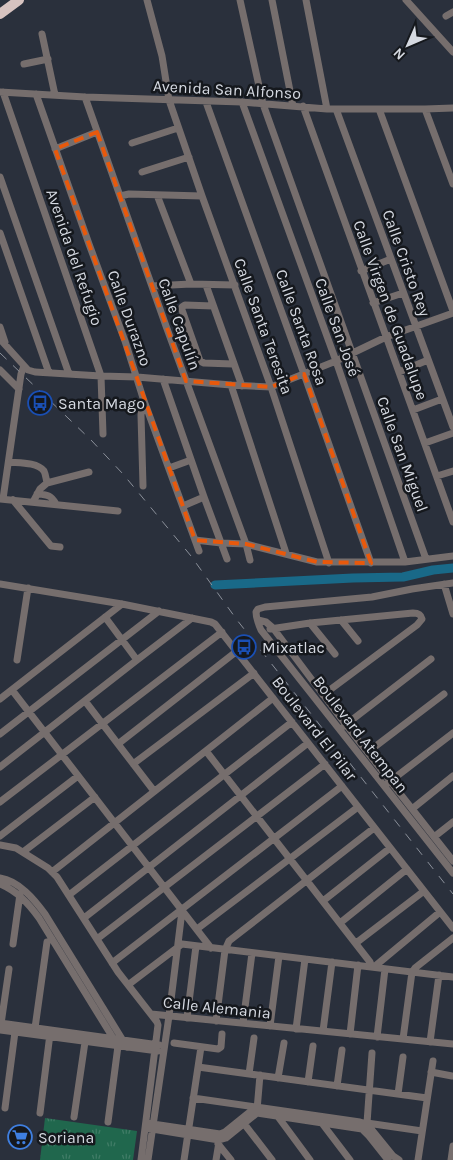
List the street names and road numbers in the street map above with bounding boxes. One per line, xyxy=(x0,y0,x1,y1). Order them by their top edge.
street label: Avenida San Alfonso xyxy=(152,76,301,103)
street label: Avenida del Refugio xyxy=(42,186,107,328)
street label: Calle Cristo Rey xyxy=(378,207,435,320)
street label: Calle Virgen de Guadalupe xyxy=(349,218,432,403)
street label: Calle Santa Teresita xyxy=(230,256,297,397)
street label: Calle Santa Rosa xyxy=(272,267,331,388)
street label: Calle Durazno xyxy=(103,268,156,369)
street label: Calle San José xyxy=(311,275,364,379)
street label: Calle Capulín xyxy=(154,276,205,373)
street label: Calle San Miguel xyxy=(373,394,432,514)
street label: Boulevard El Pilar xyxy=(268,672,361,784)
street label: Boulevard Atempan xyxy=(309,672,412,797)
street label: Calle Alemania xyxy=(162,992,272,1023)

